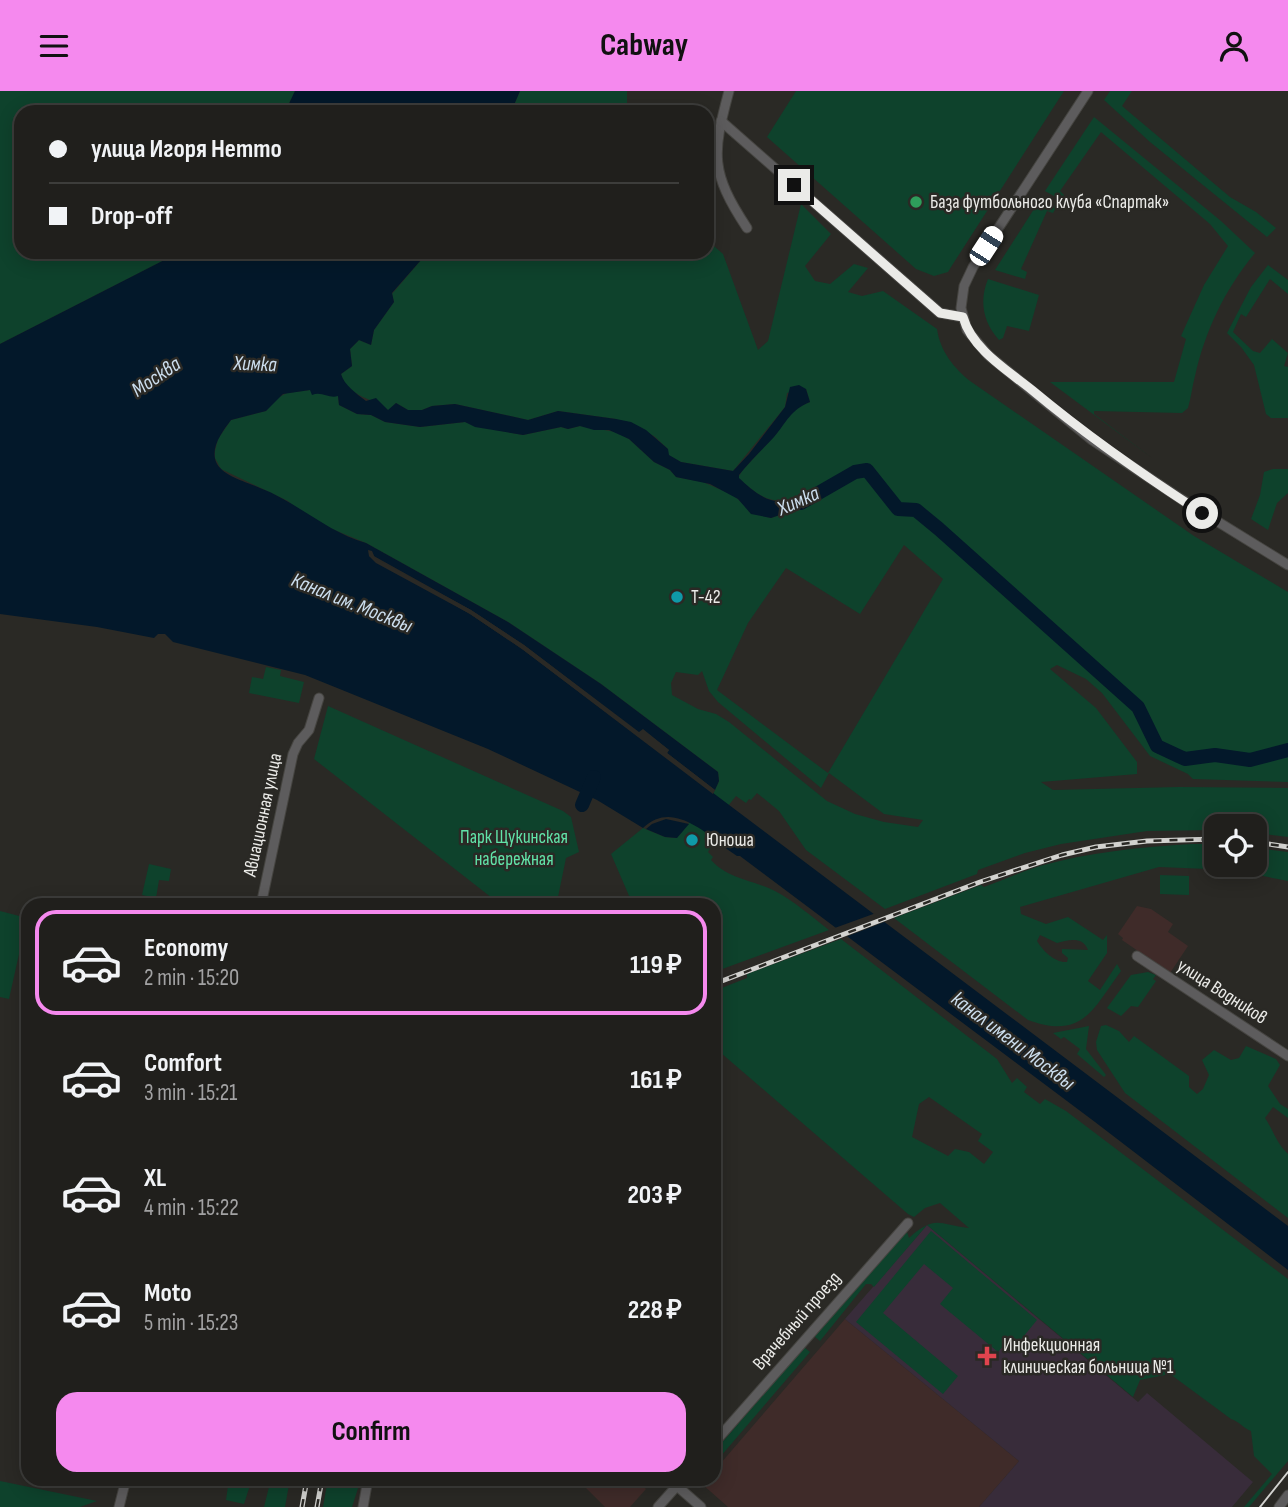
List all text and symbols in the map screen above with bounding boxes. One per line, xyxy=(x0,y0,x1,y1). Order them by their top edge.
text: Cabway xyxy=(600,26,688,65)
icon: menu xyxy=(35,27,73,65)
icon: person xyxy=(1215,27,1253,65)
text: улица Игоря Нетто xyxy=(91,134,282,165)
route end xyxy=(778,169,810,201)
place label: База футбольного клуба «Спартак» xyxy=(930,191,1169,214)
marker: База футбольного клуба «Спартак» xyxy=(908,194,924,210)
text: Drop-off xyxy=(91,201,172,232)
car xyxy=(966,223,1007,269)
water label: Москва xyxy=(127,351,186,402)
water label: Химка xyxy=(232,351,278,377)
water label: Химка xyxy=(772,481,823,522)
route start xyxy=(1186,497,1218,529)
water label: Канал им. Москвы xyxy=(288,567,416,639)
place label: Т-42 xyxy=(691,586,721,609)
marker: Т-42 xyxy=(669,589,685,605)
street label: Авиационная улица xyxy=(238,751,287,880)
map controls xyxy=(1204,814,1267,877)
button: locate xyxy=(1204,814,1267,877)
park label: Парк Щукинская набережная xyxy=(460,826,568,871)
place label: Юноша xyxy=(706,829,754,852)
marker: Юноша xyxy=(684,832,700,848)
icon: car xyxy=(60,931,123,994)
text: Economy xyxy=(144,933,228,964)
text: 119 ₽ xyxy=(630,950,682,981)
street label: улица Водников xyxy=(1173,954,1271,1030)
text: 2 min · 15:20 xyxy=(144,964,239,992)
water label: канал имени Москвы xyxy=(946,986,1080,1096)
icon: car xyxy=(60,1046,123,1109)
text: Comfort xyxy=(144,1048,222,1079)
text: 161 ₽ xyxy=(630,1065,682,1096)
text: 3 min · 15:21 xyxy=(144,1079,237,1107)
icon: car xyxy=(60,1161,123,1224)
text: XL xyxy=(144,1163,166,1194)
text: 203 ₽ xyxy=(627,1180,682,1211)
text: 4 min · 15:22 xyxy=(144,1194,239,1222)
street label: Врачебный проезд xyxy=(748,1267,846,1375)
icon: car xyxy=(60,1276,123,1339)
text: Moto xyxy=(144,1278,192,1309)
text: 228 ₽ xyxy=(628,1295,682,1326)
text: 5 min · 15:23 xyxy=(144,1309,238,1337)
place label: Инфекционная клиническая больница №1 xyxy=(1003,1334,1174,1379)
marker: Инфекционная клиническая больница №1 xyxy=(977,1346,997,1366)
button: Confirm xyxy=(56,1392,686,1472)

